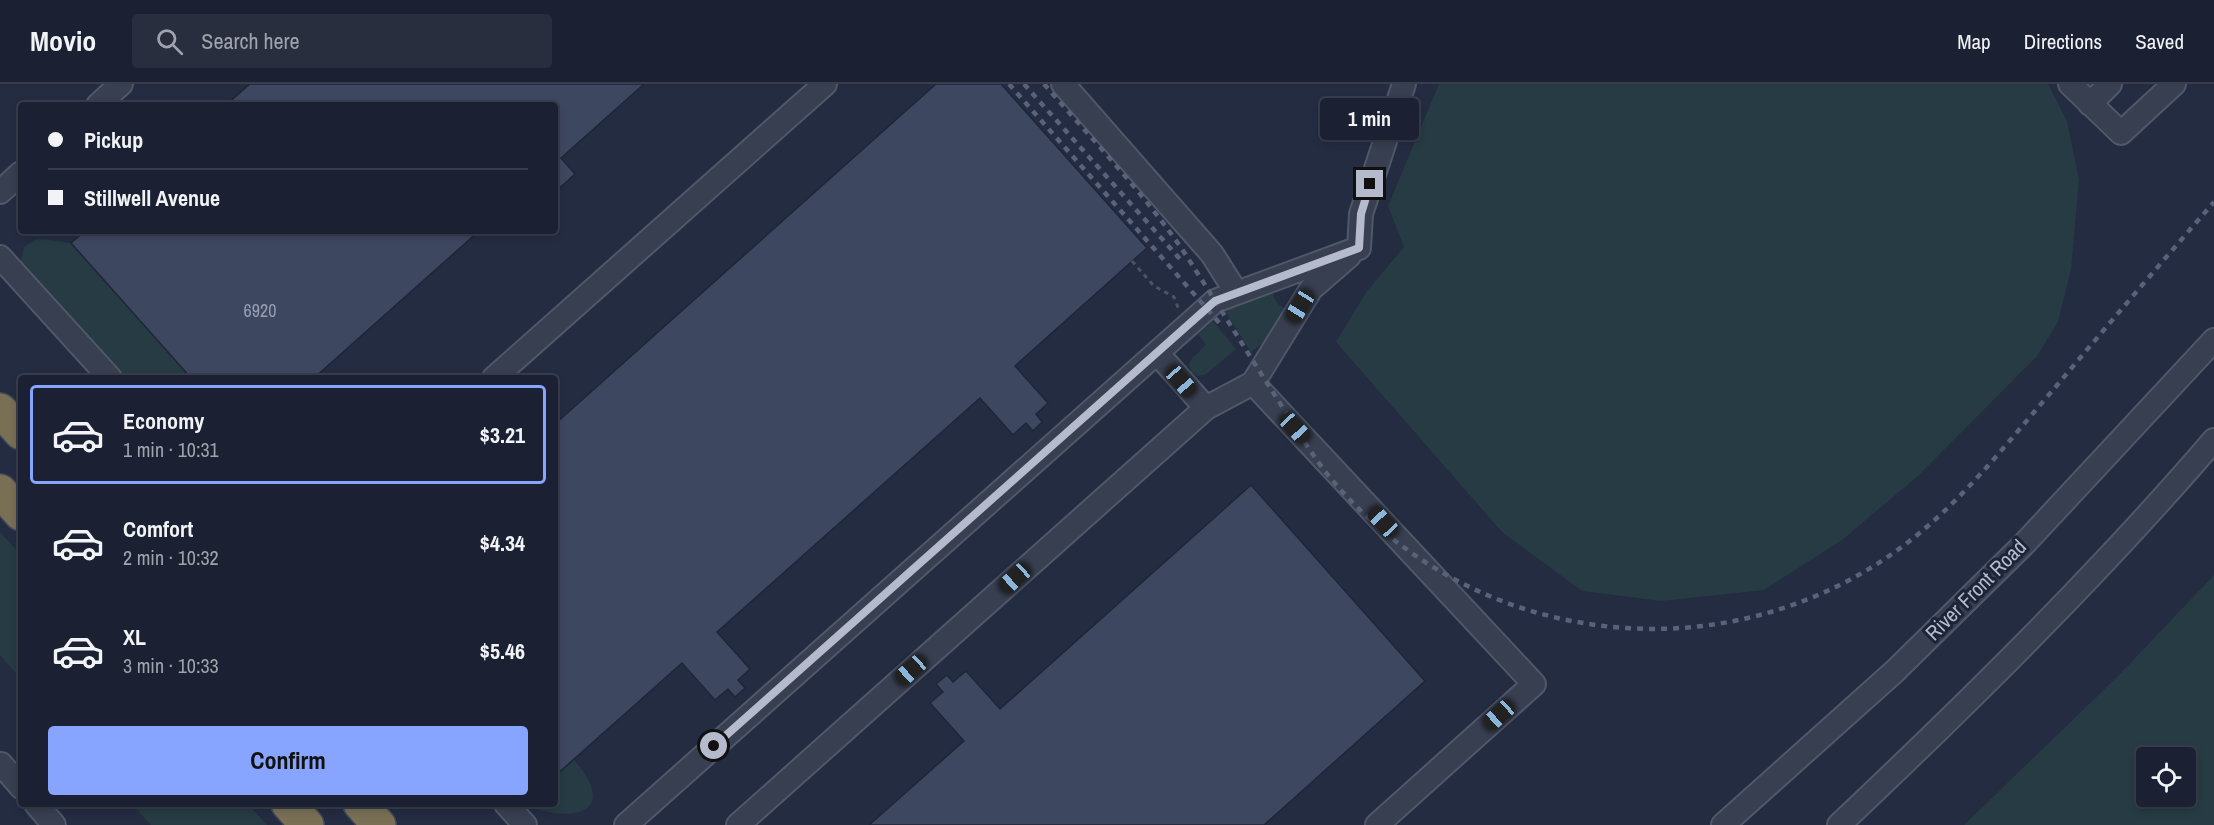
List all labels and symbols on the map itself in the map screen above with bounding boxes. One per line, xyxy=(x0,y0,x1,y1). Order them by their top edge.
callout: 1 min xyxy=(1320,97,1420,139)
route end xyxy=(1356,170,1383,197)
car xyxy=(1283,286,1317,326)
house number: 6920 xyxy=(244,298,276,323)
car xyxy=(1162,362,1200,400)
car xyxy=(1276,409,1314,447)
car xyxy=(1364,503,1402,541)
street label: River Front Road xyxy=(1919,533,2033,647)
car xyxy=(996,559,1034,597)
car xyxy=(892,651,930,689)
car xyxy=(1480,696,1518,734)
route start xyxy=(700,732,727,759)

